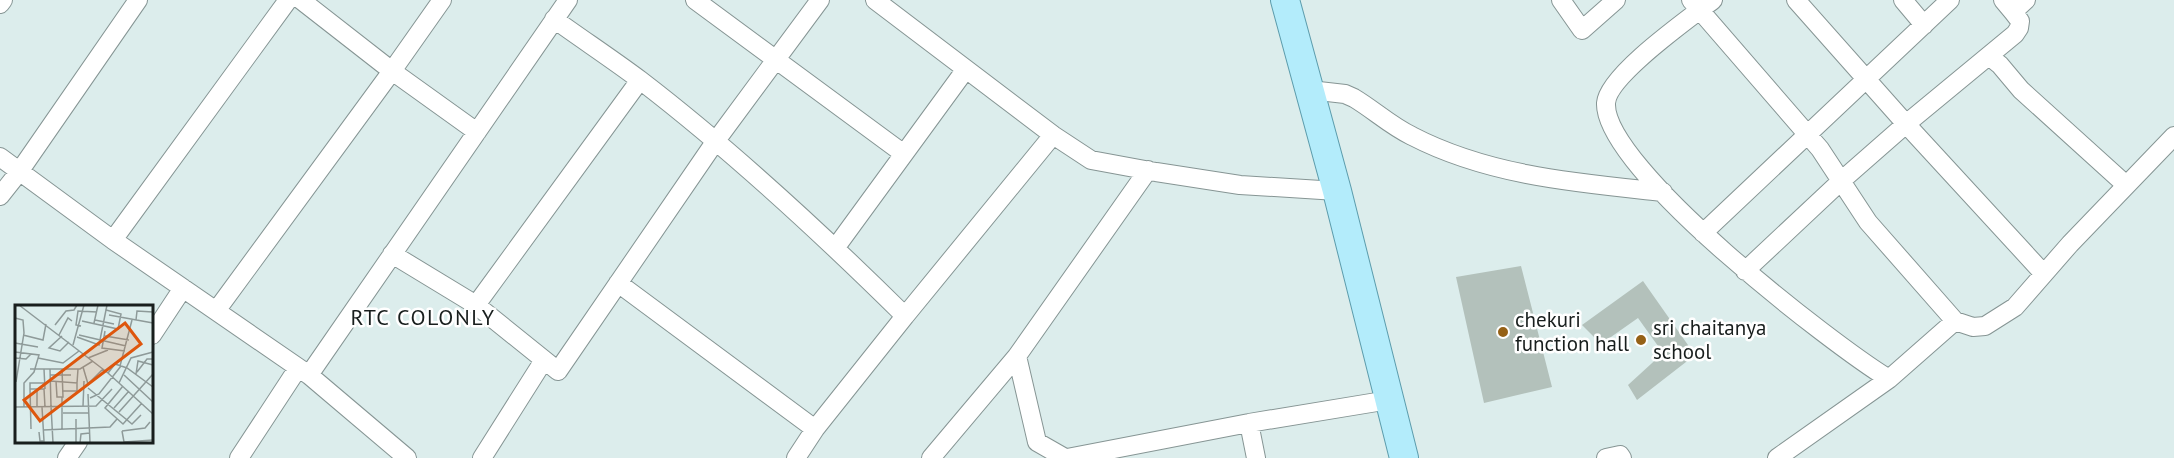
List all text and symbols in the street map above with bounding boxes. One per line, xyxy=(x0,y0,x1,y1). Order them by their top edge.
district label: RTC COLONLY xyxy=(350,303,496,331)
inset map xyxy=(15,305,153,443)
place label: chekuri function hall xyxy=(1515,306,1629,357)
place label: sri chaitanya school xyxy=(1653,314,1766,365)
marker: chekuri function hall xyxy=(1496,325,1510,339)
marker: sri chaitanya school xyxy=(1634,333,1648,347)

